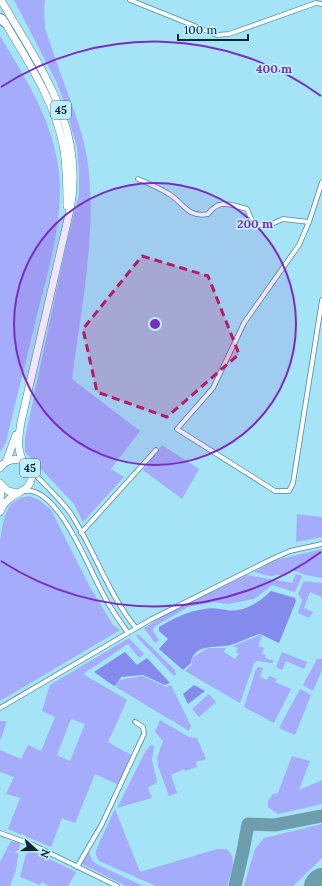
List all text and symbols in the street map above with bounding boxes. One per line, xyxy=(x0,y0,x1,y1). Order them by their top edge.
scale bar xyxy=(178,16,248,42)
text: 100 m xyxy=(184,22,217,37)
text: 400 m xyxy=(256,61,292,76)
road number: 45 xyxy=(51,101,71,119)
text: 200 m xyxy=(237,216,273,231)
centre of rings xyxy=(148,317,162,331)
road number: 45 xyxy=(20,459,40,477)
north arrow xyxy=(16,830,56,870)
text: N xyxy=(37,847,53,861)

